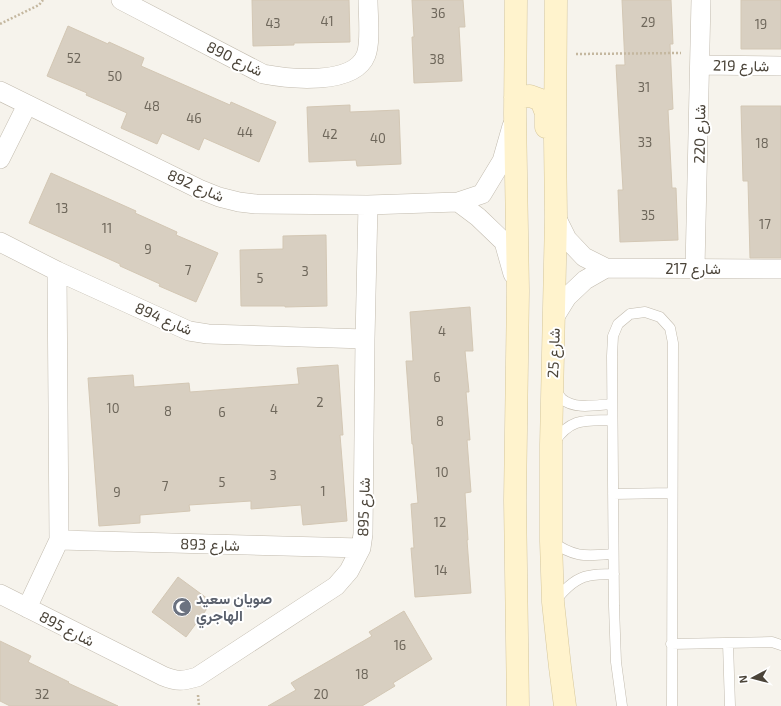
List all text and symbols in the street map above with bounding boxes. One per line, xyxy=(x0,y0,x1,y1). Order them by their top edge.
house number: 36 xyxy=(431,5,445,21)
house number: 41 xyxy=(320,13,334,29)
house number: 29 xyxy=(641,14,655,30)
house number: 43 xyxy=(265,15,281,31)
house number: 19 xyxy=(755,16,767,32)
street label: شارع 890 xyxy=(203,37,266,82)
house number: 52 xyxy=(67,50,81,66)
house number: 38 xyxy=(429,51,445,67)
street label: شارع 219 xyxy=(713,56,770,77)
house number: 50 xyxy=(108,68,122,84)
house number: 31 xyxy=(638,79,650,95)
house number: 48 xyxy=(144,98,160,114)
street label: شارع 220 xyxy=(689,104,712,164)
house number: 46 xyxy=(186,110,202,126)
house number: 44 xyxy=(237,124,253,140)
house number: 42 xyxy=(322,126,338,142)
house number: 40 xyxy=(370,130,386,146)
house number: 33 xyxy=(638,134,652,150)
house number: 18 xyxy=(755,135,769,151)
street label: شارع 892 xyxy=(164,165,227,208)
house number: 13 xyxy=(56,200,68,216)
house number: 35 xyxy=(641,207,655,223)
house number: 17 xyxy=(759,216,771,232)
house number: 11 xyxy=(102,220,112,236)
house number: 9 xyxy=(144,241,152,257)
street label: شارع 217 xyxy=(665,259,721,280)
house number: 7 xyxy=(185,262,192,278)
house number: 3 xyxy=(301,263,309,279)
house number: 5 xyxy=(257,270,264,286)
street label: شارع 894 xyxy=(131,298,195,341)
house number: 4 xyxy=(438,323,446,339)
street label: شارع 25 xyxy=(543,328,566,378)
house number: 6 xyxy=(433,369,441,385)
house number: 2 xyxy=(316,394,324,410)
house number: 10 xyxy=(106,400,120,416)
house number: 4 xyxy=(270,401,278,417)
house number: 8 xyxy=(164,403,172,419)
house number: 6 xyxy=(218,404,226,420)
house number: 8 xyxy=(436,413,444,429)
house number: 10 xyxy=(435,464,449,480)
house number: 3 xyxy=(269,467,277,483)
house number: 5 xyxy=(219,474,226,490)
street label: شارع 895 xyxy=(353,477,376,537)
house number: 7 xyxy=(162,478,169,494)
house number: 1 xyxy=(320,483,326,499)
house number: 9 xyxy=(113,484,121,500)
house number: 12 xyxy=(434,514,446,530)
street label: شارع 893 xyxy=(180,534,240,557)
house number: 14 xyxy=(434,562,448,578)
place label: صويان سعيد الهاجري xyxy=(196,589,273,629)
mosque icon: صويان سعيد الهاجري xyxy=(171,596,193,618)
street label: شارع 895 xyxy=(35,607,98,652)
house number: 16 xyxy=(394,637,406,653)
north arrow xyxy=(733,658,773,698)
house number: 18 xyxy=(355,666,369,682)
text: N xyxy=(736,674,750,684)
house number: 32 xyxy=(35,686,49,702)
house number: 20 xyxy=(313,686,329,702)

